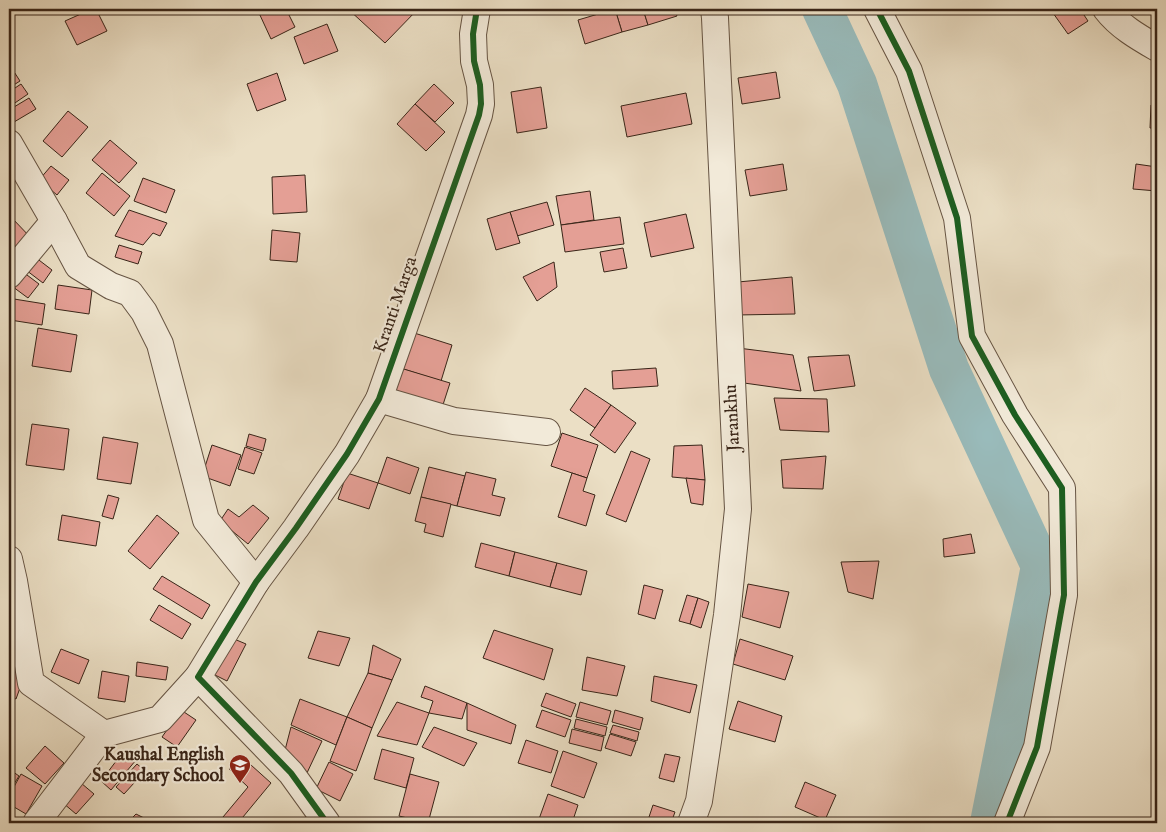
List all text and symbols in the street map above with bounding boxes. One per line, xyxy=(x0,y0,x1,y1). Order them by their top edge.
street label: Kranti Marga xyxy=(369,253,423,356)
street label: Jarankhu xyxy=(720,384,746,454)
place label: Kaushal English Secondary School xyxy=(92,744,225,788)
school or university icon: Kaushal English Secondary School xyxy=(228,753,252,784)

